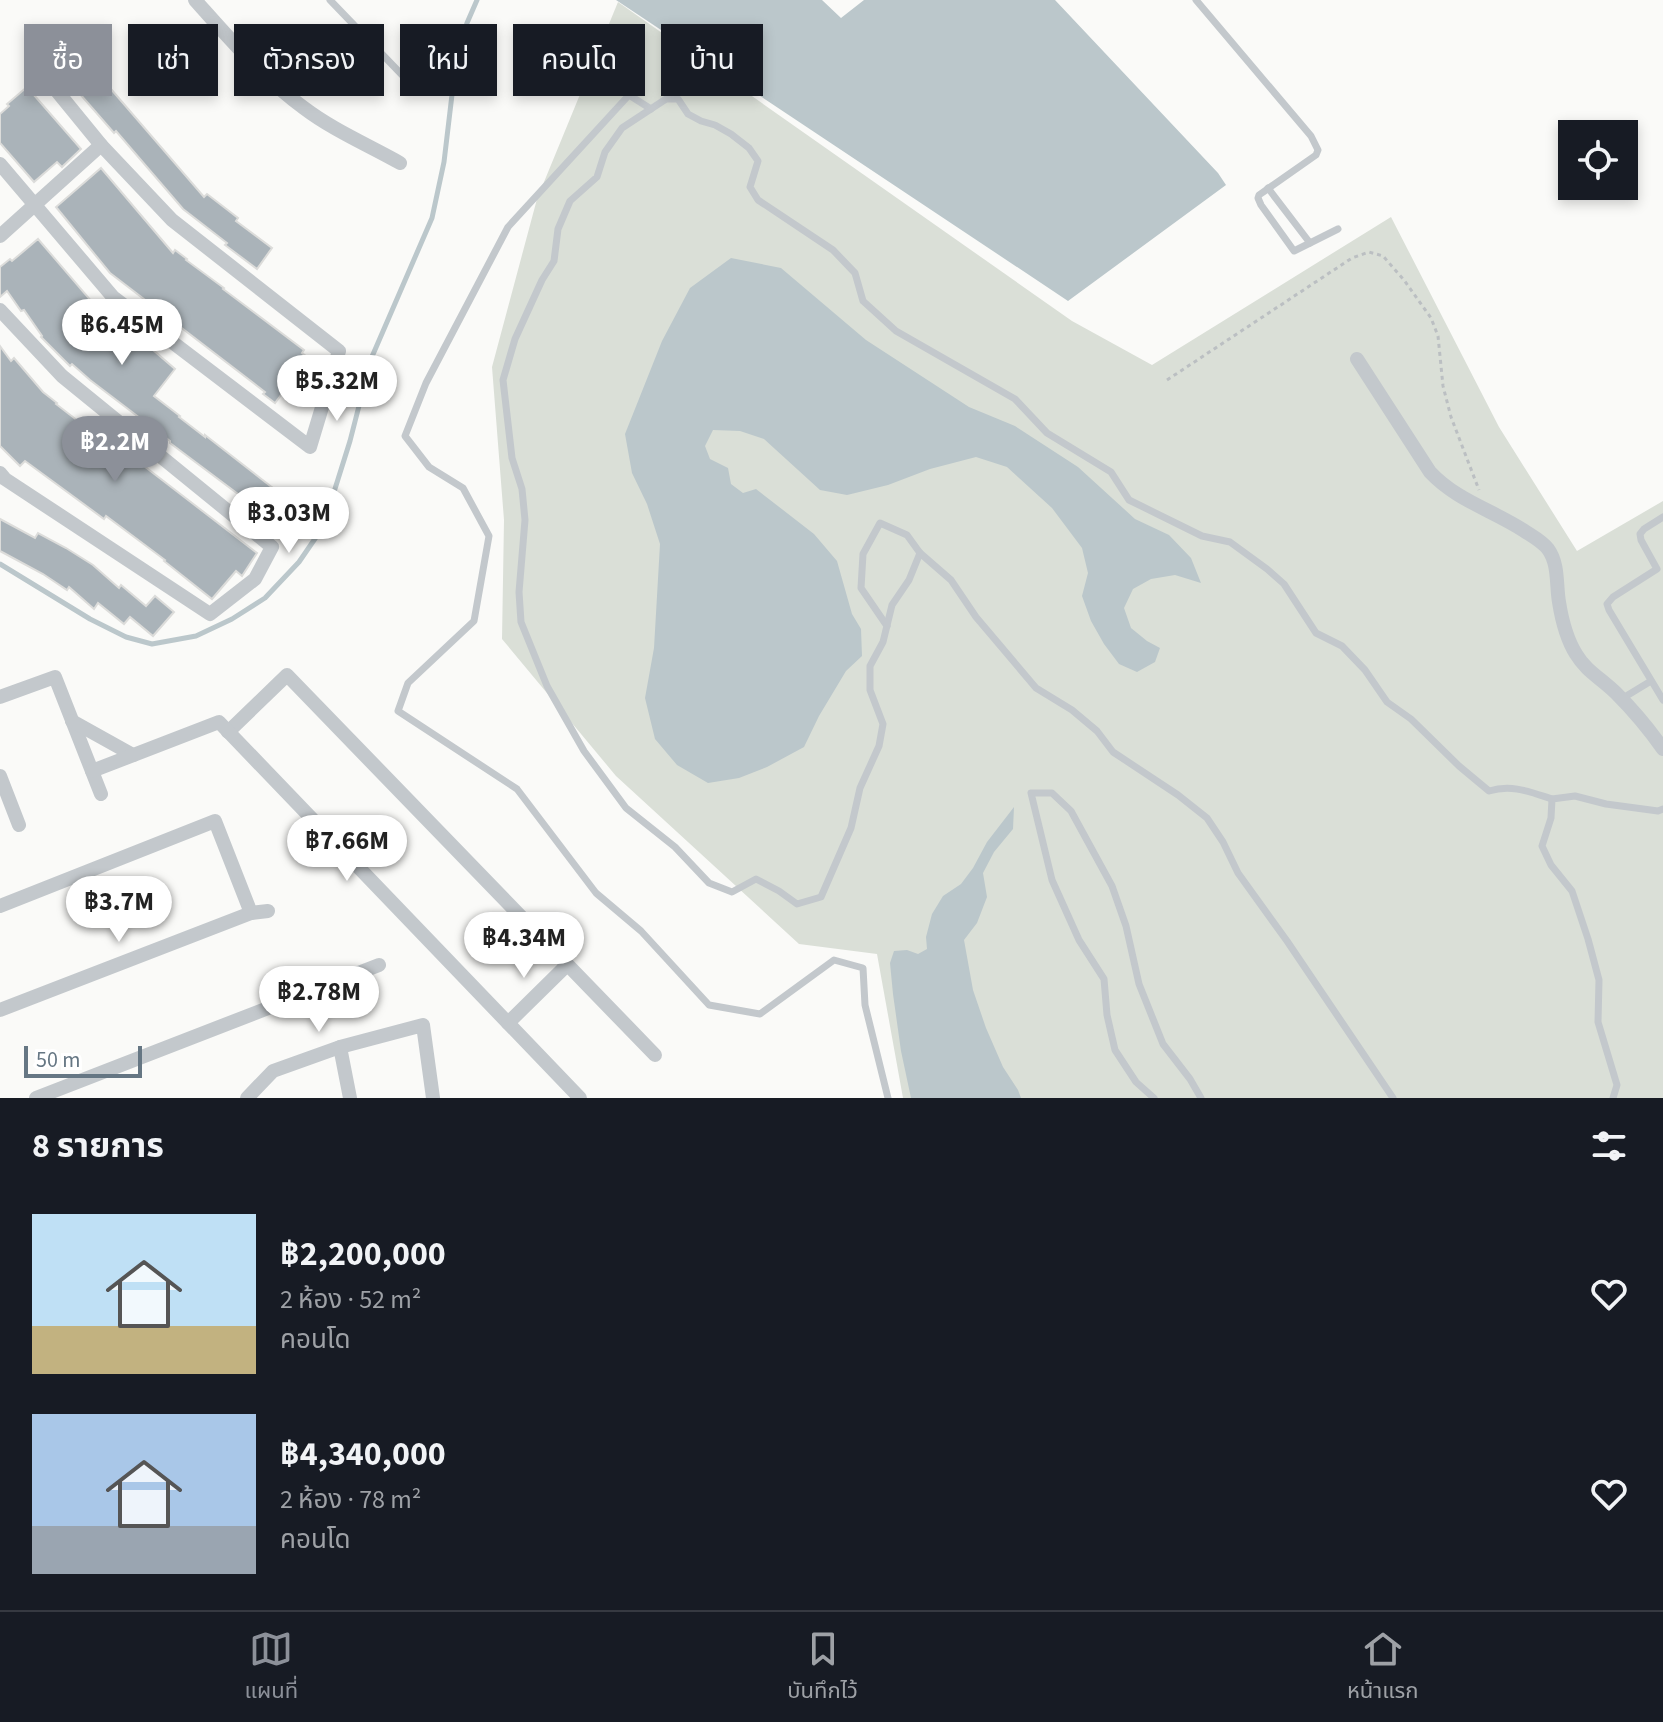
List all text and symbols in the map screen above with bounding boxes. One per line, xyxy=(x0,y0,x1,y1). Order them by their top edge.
chip: ซื้อ xyxy=(24,24,112,96)
chip: เช่า xyxy=(128,24,218,96)
chip: ตัวกรอง xyxy=(234,24,384,96)
chip: ใหม่ xyxy=(400,24,497,96)
chip: คอนโด xyxy=(513,24,645,96)
chip: บ้าน xyxy=(661,24,763,96)
map controls xyxy=(1558,120,1638,200)
button: locate xyxy=(1558,120,1638,200)
pin: ฿6.45M xyxy=(57,299,187,367)
text: ฿6.45M xyxy=(80,306,164,343)
pin: ฿5.32M xyxy=(272,355,402,423)
text: ฿5.32M xyxy=(295,362,379,399)
pin: ฿2.2M xyxy=(59,416,171,484)
text: ฿2.2M xyxy=(80,423,150,460)
pin: ฿3.03M xyxy=(224,487,354,555)
text: ฿3.03M xyxy=(247,494,331,531)
pin: ฿7.66M xyxy=(282,815,412,883)
text: ฿7.66M xyxy=(305,822,389,859)
pin: ฿3.7M xyxy=(63,876,175,944)
text: ฿3.7M xyxy=(84,883,154,920)
pin: ฿4.34M xyxy=(459,912,589,980)
text: ฿4.34M xyxy=(482,919,566,956)
pin: ฿2.78M xyxy=(254,966,384,1034)
text: ฿2.78M xyxy=(277,973,361,1010)
scale bar xyxy=(24,1042,142,1078)
text: 50 m xyxy=(36,1044,81,1076)
text: 8 รายการ xyxy=(32,1122,164,1171)
icon: filters xyxy=(1587,1124,1631,1168)
text: ฿2,200,000 xyxy=(280,1230,446,1279)
icon: home xyxy=(96,1246,192,1342)
icon: heart xyxy=(1587,1272,1631,1316)
text: 2 ห้อง · 52 m² xyxy=(280,1281,421,1318)
text: คอนโด xyxy=(280,1321,351,1358)
text: ฿4,340,000 xyxy=(280,1430,446,1479)
icon: home xyxy=(96,1446,192,1542)
icon: heart xyxy=(1587,1472,1631,1516)
text: 2 ห้อง · 78 m² xyxy=(280,1481,421,1518)
text: คอนโด xyxy=(280,1521,351,1558)
tab: แผนที่ xyxy=(245,1627,298,1708)
tab: บันทึกไว้ xyxy=(787,1627,858,1708)
tab: หน้าแรก xyxy=(1347,1627,1418,1708)

